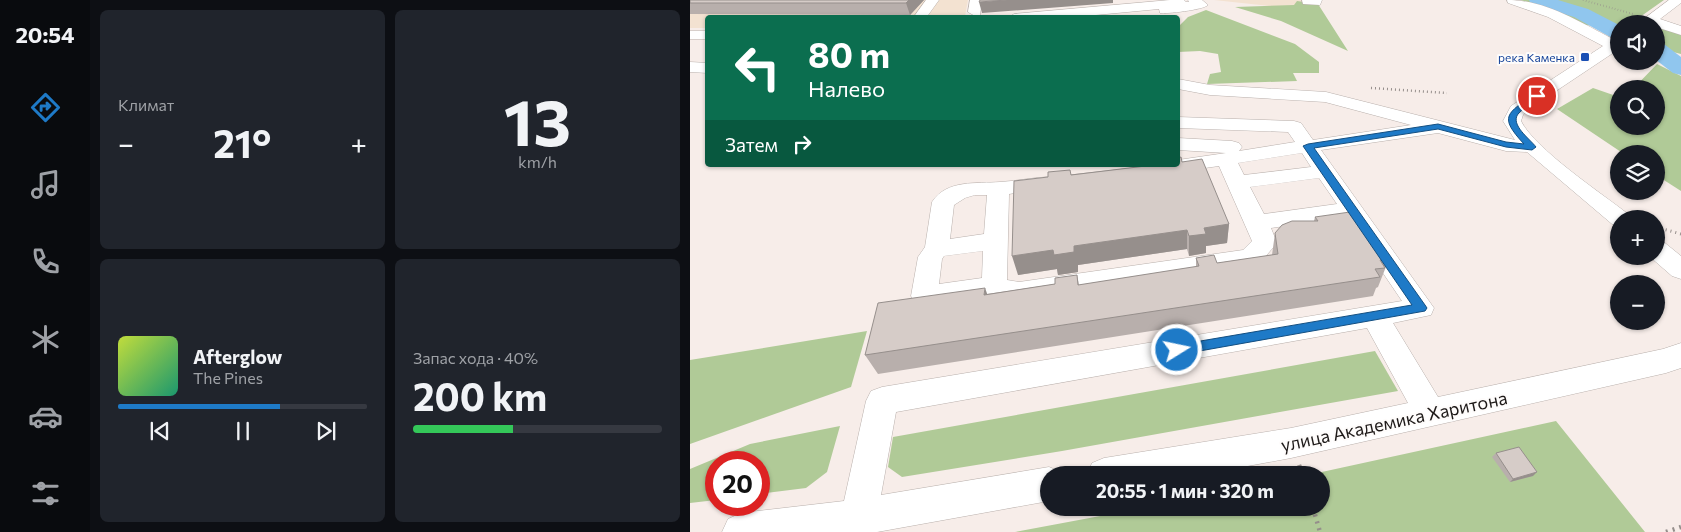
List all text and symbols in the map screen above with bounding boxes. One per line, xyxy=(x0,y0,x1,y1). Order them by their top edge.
map controls xyxy=(1610,15,1665,330)
button: sound xyxy=(1610,15,1665,70)
text: 20:54 xyxy=(15,21,75,48)
text: 80 m xyxy=(808,32,890,75)
icon: left xyxy=(725,35,790,100)
place label: река Каменка xyxy=(1498,50,1575,64)
marker: река Каменка xyxy=(1579,51,1591,63)
text: Налево xyxy=(808,75,885,102)
pin xyxy=(1516,75,1558,117)
text: 13 xyxy=(504,80,571,159)
button: search xyxy=(1610,80,1665,135)
icon: arrive xyxy=(1523,82,1551,110)
icon: directions xyxy=(28,90,63,125)
text: Климат xyxy=(118,95,174,114)
text: 21° xyxy=(213,119,271,166)
text: − xyxy=(118,126,134,160)
text: + xyxy=(351,126,367,160)
icon: right xyxy=(788,130,816,158)
text: Затем xyxy=(725,133,778,156)
button: layers xyxy=(1610,145,1665,200)
text: km/h xyxy=(518,152,557,171)
icon: music xyxy=(28,167,63,202)
button: + xyxy=(1610,210,1665,265)
icon: phone xyxy=(28,244,63,279)
button: − xyxy=(1610,275,1665,330)
icon: climate xyxy=(28,322,63,357)
position arrow xyxy=(1150,323,1202,375)
text: Afterglow xyxy=(193,345,282,368)
text: Запас хода · 40% xyxy=(413,348,538,367)
text: The Pines xyxy=(193,368,263,387)
text: 200 km xyxy=(413,372,547,419)
street label: улица Академика Харитона xyxy=(1279,386,1509,456)
icon: car xyxy=(28,399,63,434)
icon: previous xyxy=(146,417,174,445)
icon: pause xyxy=(229,417,257,445)
icon: next xyxy=(312,417,340,445)
speed limit sign: 20 xyxy=(705,451,770,516)
icon: filters xyxy=(28,476,63,511)
text: 20:55 · 1 мин · 320 m xyxy=(1096,479,1274,502)

